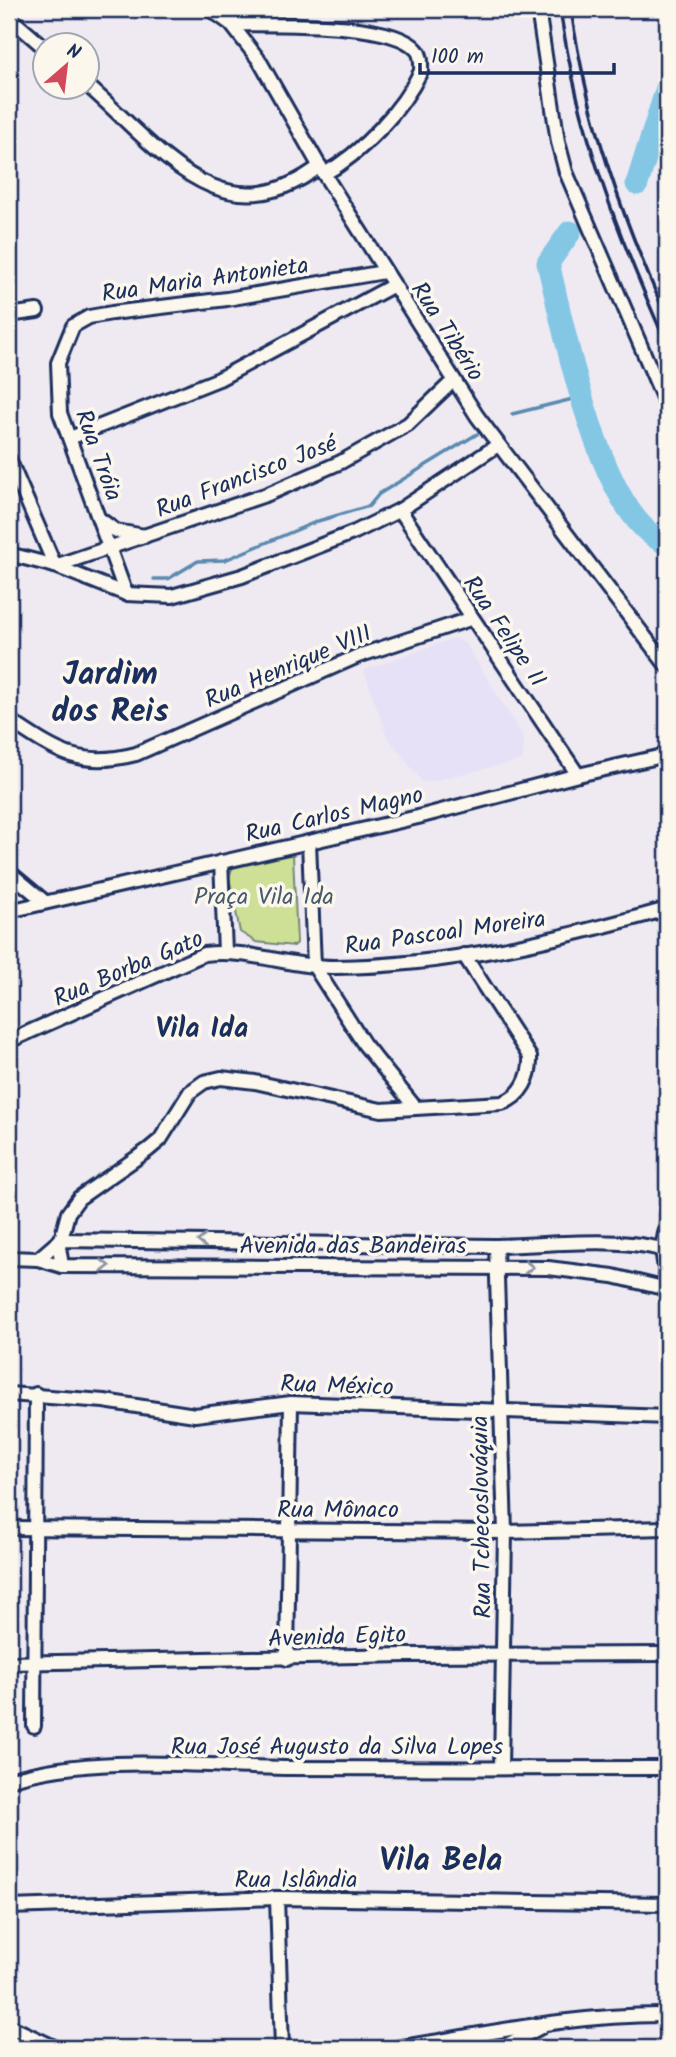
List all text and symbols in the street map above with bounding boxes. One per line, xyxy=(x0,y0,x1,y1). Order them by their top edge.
north arrow xyxy=(32,32,102,102)
scale bar xyxy=(420,32,615,76)
text: N xyxy=(61,37,85,69)
text: 100 m xyxy=(431,41,484,74)
street label: Rua Maria Antonieta xyxy=(99,247,311,314)
street label: Rua Tibério xyxy=(400,274,494,390)
street label: Rua Tróia xyxy=(63,404,132,507)
street label: Rua Francisco José xyxy=(150,424,344,530)
street label: Rua Felipe II xyxy=(452,568,556,696)
street label: Rua Henrique VIII xyxy=(199,615,378,720)
district label: Jardim dos Reis xyxy=(51,650,169,738)
street label: Rua Carlos Magno xyxy=(241,776,427,855)
park label: Praça Vila Ida xyxy=(194,878,334,917)
street label: Rua Pascoal Moreira xyxy=(342,900,548,967)
street label: Rua Borba Gato xyxy=(47,920,210,1019)
district label: Vila Ida xyxy=(156,1007,248,1052)
street label: Avenida das Bandeiras xyxy=(239,1227,467,1266)
one-way arrow xyxy=(196,1233,207,1249)
one-way arrow xyxy=(101,1258,111,1274)
one-way arrow xyxy=(524,1260,535,1275)
street label: Rua México xyxy=(280,1365,394,1408)
street label: Rua Tchecoslováquia xyxy=(461,1415,504,1619)
street label: Rua Mônaco xyxy=(277,1491,399,1530)
street label: Avenida Egito xyxy=(267,1616,407,1659)
street label: Rua José Augusto da Silva Lopes xyxy=(171,1728,503,1767)
district label: Vila Bela xyxy=(380,1836,502,1887)
street label: Rua Islândia xyxy=(234,1861,358,1900)

